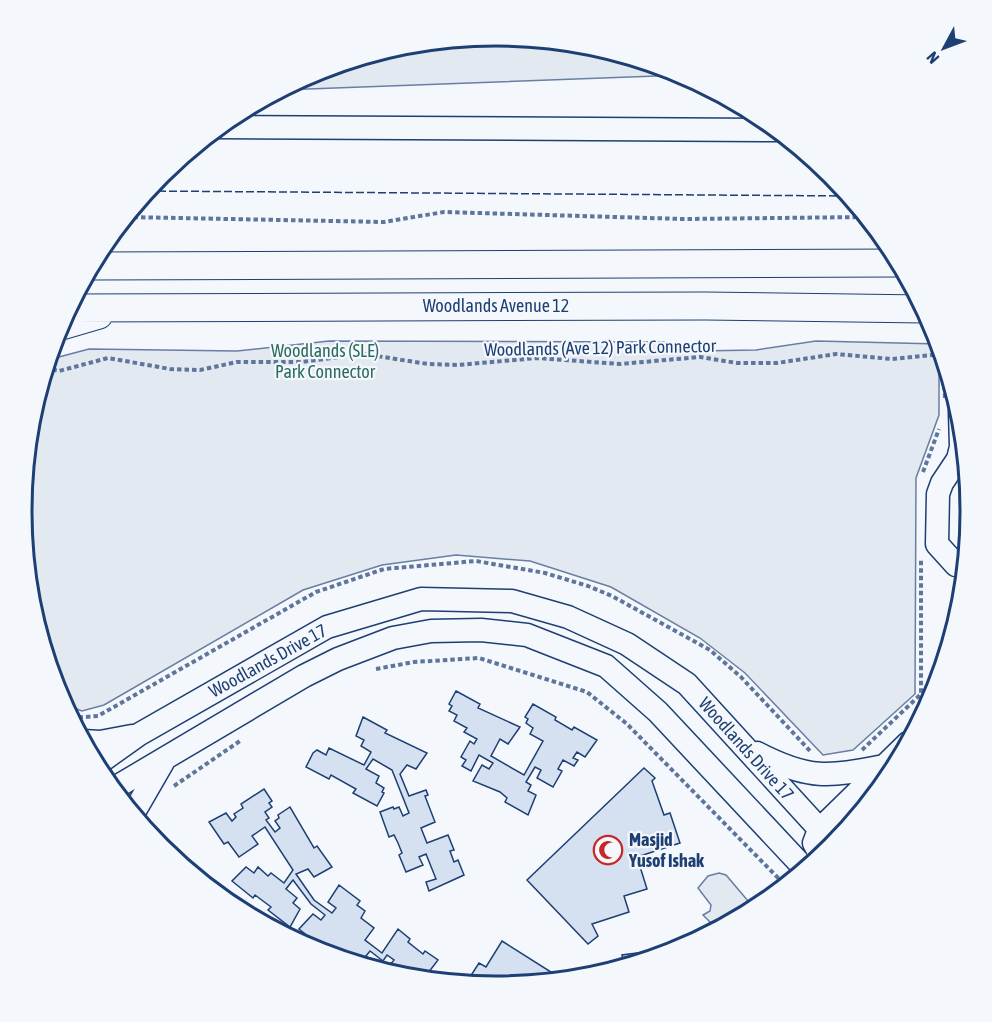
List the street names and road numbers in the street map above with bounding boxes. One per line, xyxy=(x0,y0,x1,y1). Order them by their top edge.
street label: Woodlands Avenue 12 xyxy=(423,295,569,316)
street label: Woodlands (Ave 12) Park Connector xyxy=(484,335,717,360)
street label: Woodlands Drive 17 xyxy=(205,619,330,702)
street label: Woodlands Drive 17 xyxy=(695,693,798,805)

